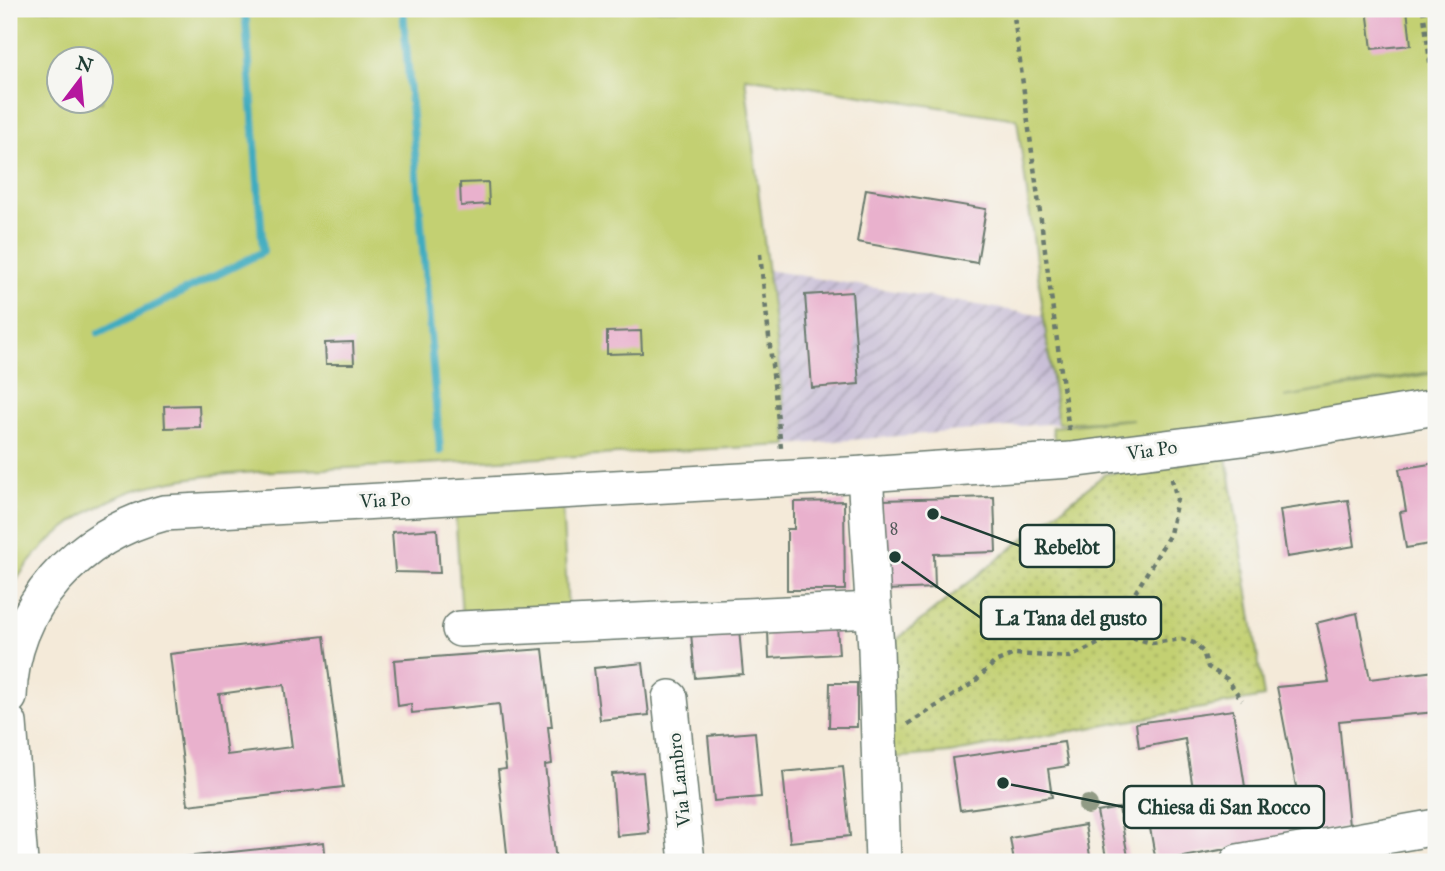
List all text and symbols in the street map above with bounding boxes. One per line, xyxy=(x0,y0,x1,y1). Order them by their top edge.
north arrow xyxy=(46,46,116,116)
text: N xyxy=(74,51,95,77)
street label: Via Po xyxy=(1124,435,1179,465)
street label: Via Po xyxy=(358,487,411,513)
house number: 8 xyxy=(890,519,898,538)
callout: Rebelòt xyxy=(1020,525,1114,567)
text: Rebelòt xyxy=(1034,534,1101,560)
callout: La Tana del gusto xyxy=(981,597,1161,639)
text: La Tana del gusto xyxy=(995,605,1147,631)
street label: Via Lambro xyxy=(663,732,695,829)
callout: Chiesa di San Rocco xyxy=(1124,786,1324,828)
text: Chiesa di San Rocco xyxy=(1138,794,1311,820)

